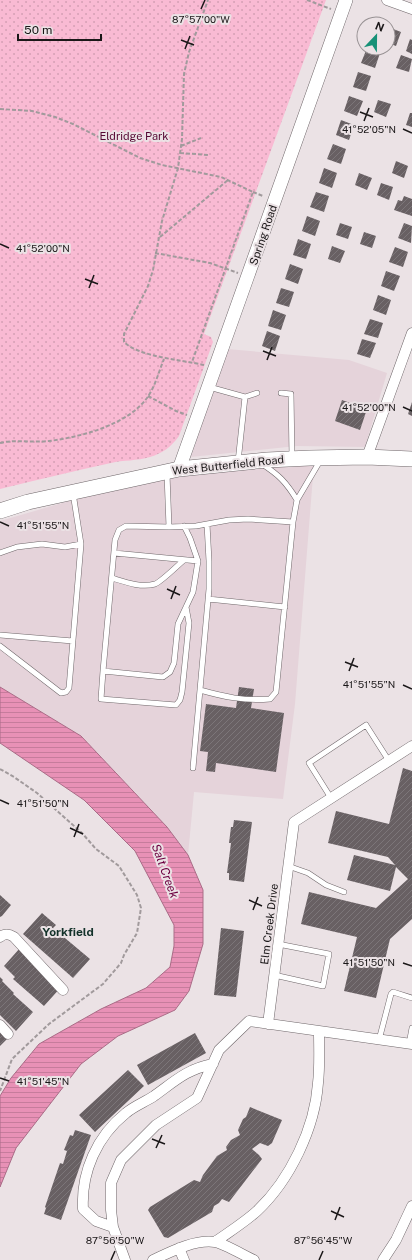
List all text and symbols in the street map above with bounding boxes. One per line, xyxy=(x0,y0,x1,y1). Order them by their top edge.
text: 87°57'00"W xyxy=(172,13,230,25)
scale bar xyxy=(18,16,101,42)
north arrow xyxy=(356,16,396,56)
text: N xyxy=(374,20,386,34)
text: 50 m xyxy=(24,23,52,37)
text: 41°52'05"N xyxy=(342,123,396,135)
park label: Eldridge Park xyxy=(100,130,168,142)
street label: Spring Road xyxy=(247,203,279,267)
text: 41°52'00"N xyxy=(16,242,70,254)
text: 41°52'00"N xyxy=(342,401,396,413)
street label: West Butterfield Road xyxy=(172,453,284,477)
text: 41°51'55"N xyxy=(17,519,69,531)
text: 41°51'55"N xyxy=(343,678,395,690)
text: 41°51'50"N xyxy=(17,797,69,809)
water label: Salt Creek xyxy=(149,842,181,901)
street label: Elm Creek Drive xyxy=(258,883,280,965)
district label: Yorkfield xyxy=(42,925,94,939)
text: 41°51'50"N xyxy=(343,956,395,968)
text: 41°51'45"N xyxy=(17,1075,69,1087)
text: 87°56'50"W xyxy=(86,1234,145,1246)
text: 87°56'45"W xyxy=(294,1234,353,1246)

